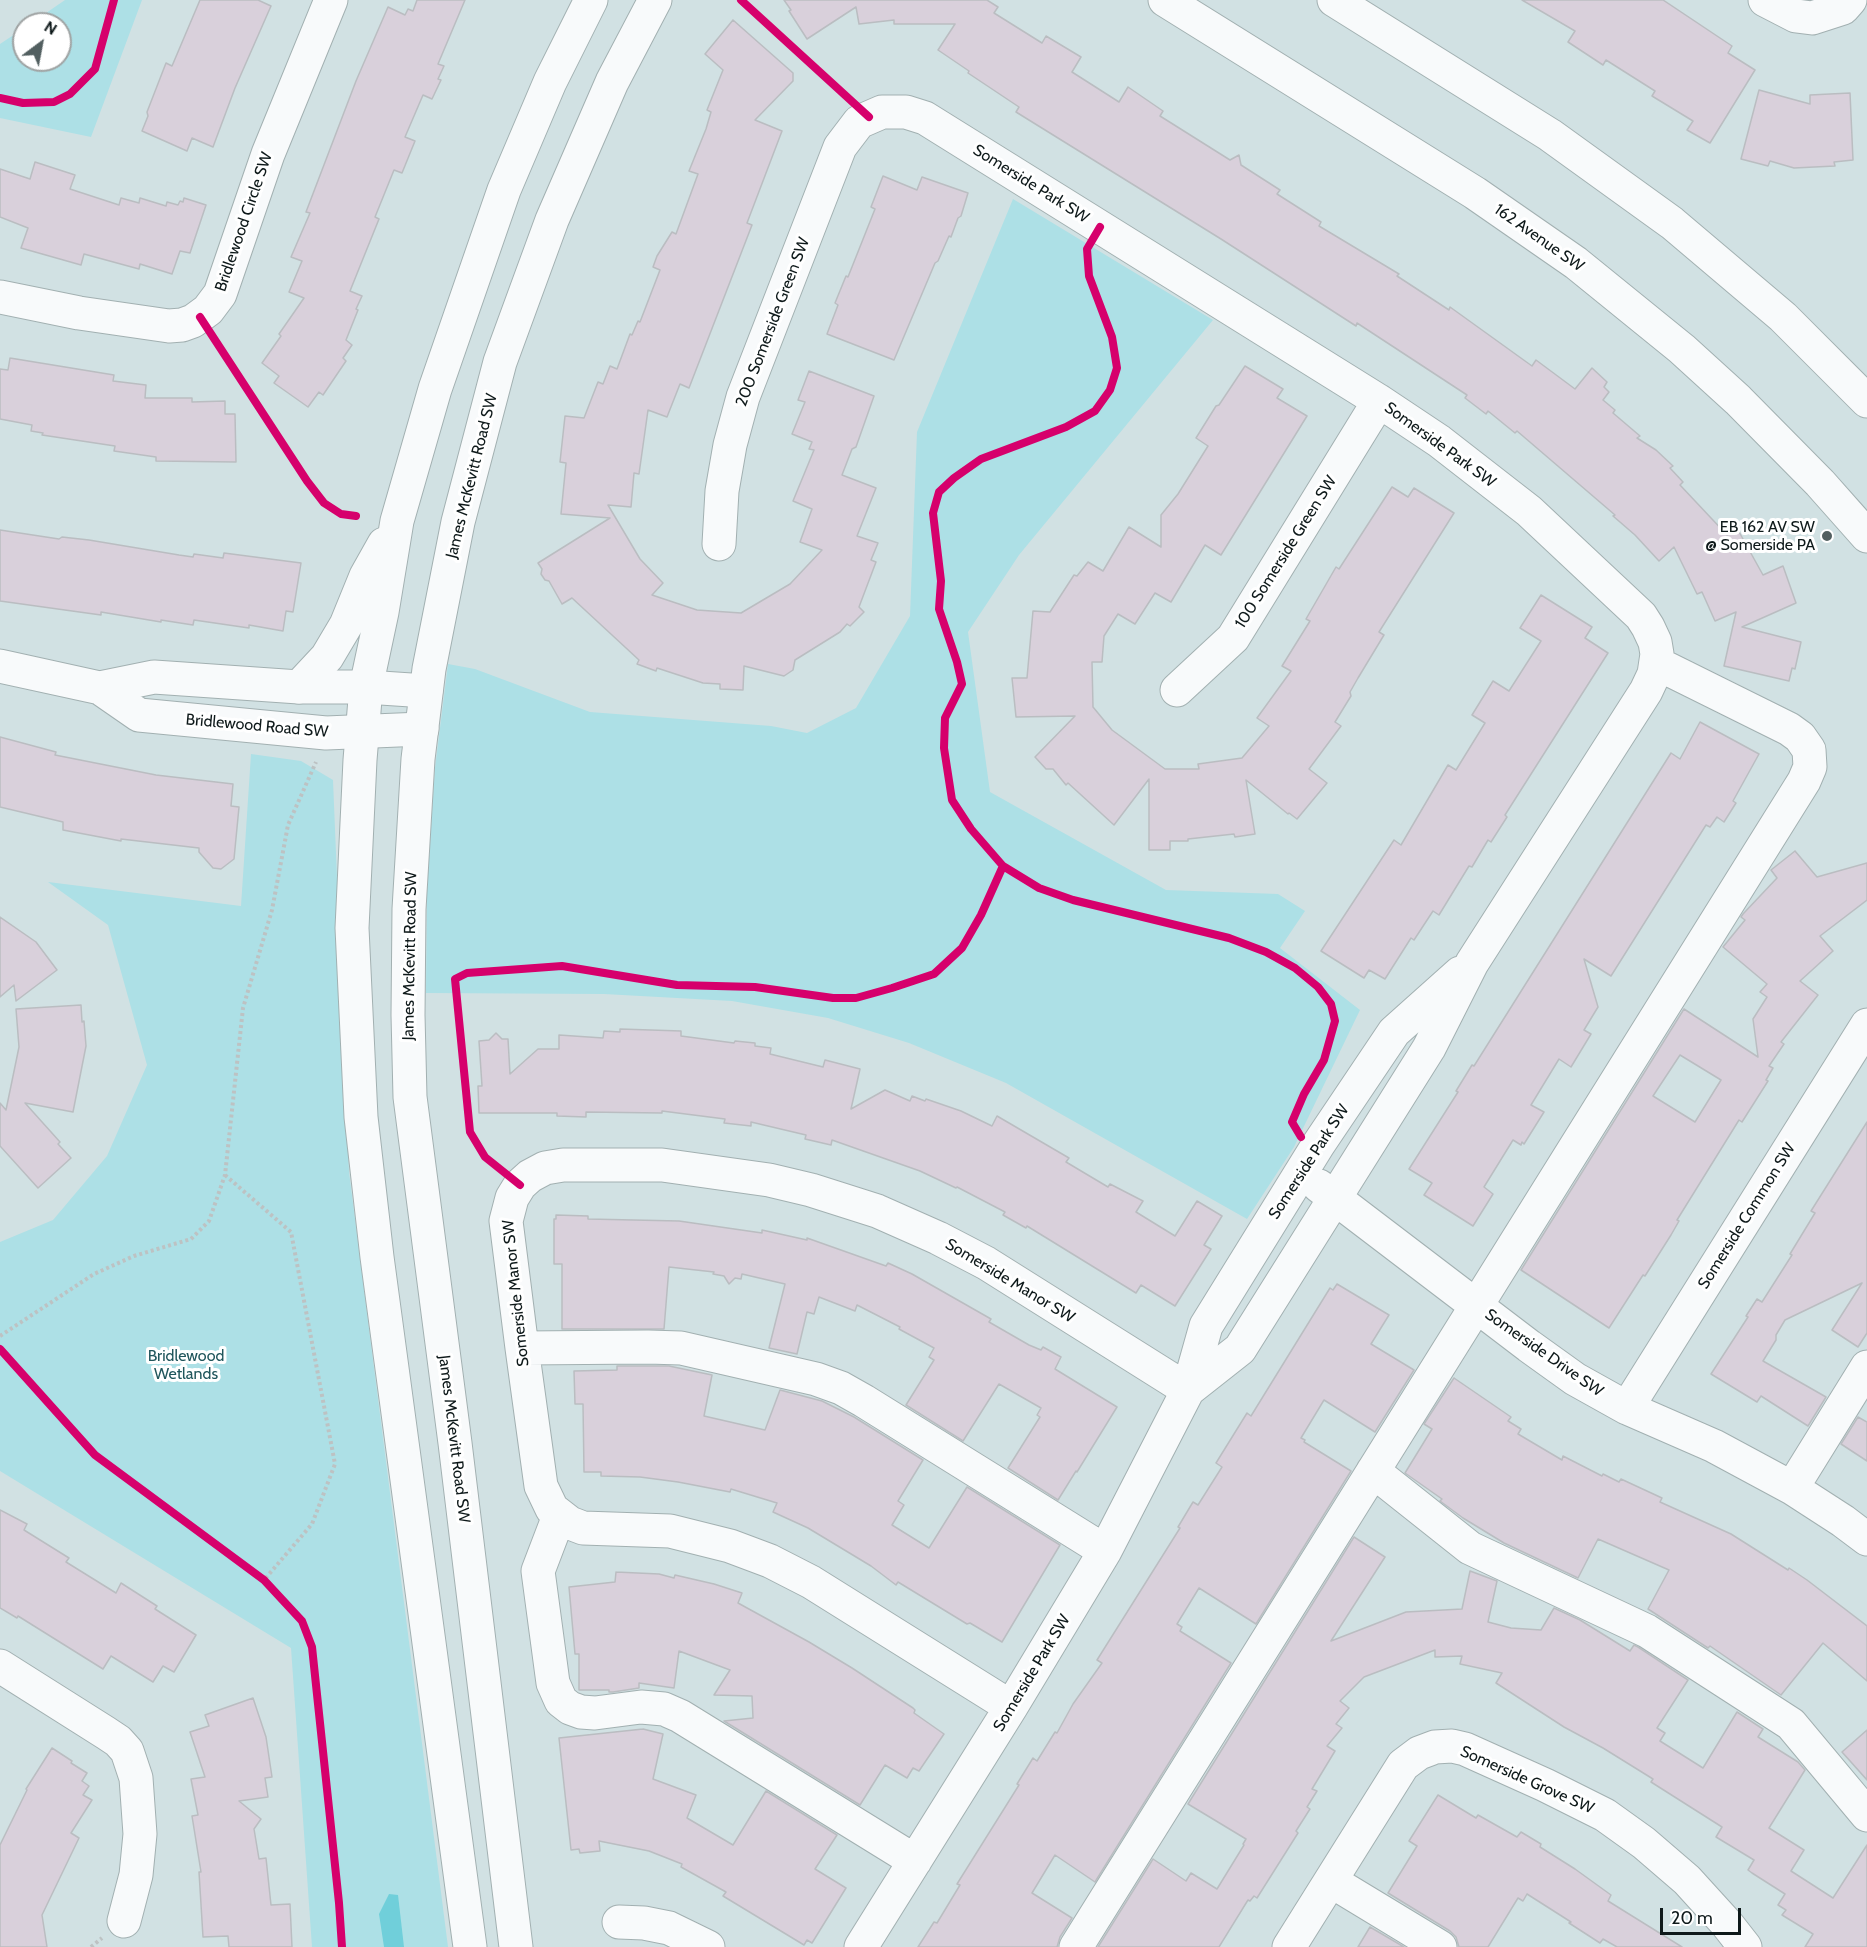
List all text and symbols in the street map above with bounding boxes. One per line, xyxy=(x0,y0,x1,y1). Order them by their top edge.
north arrow xyxy=(12,12,72,72)
text: N xyxy=(41,17,61,39)
street label: Somerside Park SW xyxy=(970,141,1092,227)
street label: Bridlewood Circle SW xyxy=(211,150,277,294)
street label: 162 Avenue SW xyxy=(1490,200,1588,276)
street label: 200 Somerside Green SW xyxy=(732,235,814,409)
street label: James McKevitt Road SW xyxy=(442,392,502,560)
street label: Somerside Park SW xyxy=(1381,398,1499,492)
street label: 100 Somerside Green SW xyxy=(1231,472,1341,632)
place label: EB 162 AV SW @ Somerside PA xyxy=(1705,517,1815,555)
marker: EB 162 AV SW @ Somerside PA xyxy=(1820,529,1834,543)
street label: Bridlewood Road SW xyxy=(185,710,329,742)
street label: James McKevitt Road SW xyxy=(399,871,421,1041)
street label: Somerside Park SW xyxy=(1265,1101,1353,1223)
street label: Somerside Common SW xyxy=(1694,1139,1800,1293)
street label: Somerside Manor SW xyxy=(499,1219,533,1367)
street label: Somerside Manor SW xyxy=(942,1235,1078,1327)
street label: Somerside Drive SW xyxy=(1481,1305,1607,1401)
park label: Bridlewood Wetlands xyxy=(148,1346,224,1384)
street label: James McKevitt Road SW xyxy=(434,1354,474,1524)
street label: Somerside Park SW xyxy=(990,1611,1074,1735)
street label: Somerside Grove SW xyxy=(1457,1742,1597,1818)
scale bar xyxy=(1663,1896,1744,1934)
text: 20 m xyxy=(1671,1907,1713,1929)

